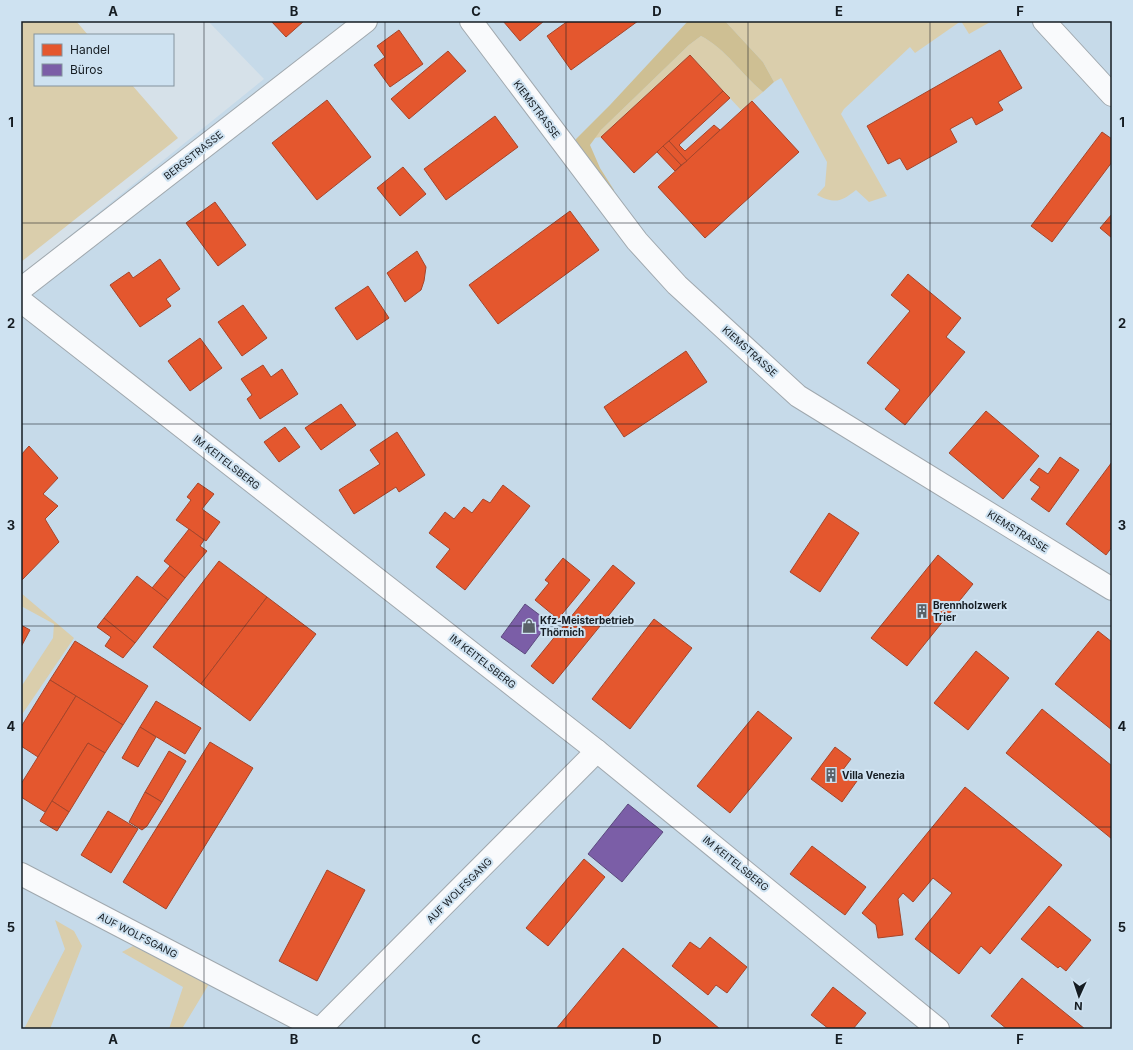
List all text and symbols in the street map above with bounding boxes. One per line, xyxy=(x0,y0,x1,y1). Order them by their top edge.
text: A xyxy=(108,3,118,19)
text: B xyxy=(290,3,299,19)
text: C xyxy=(471,3,481,19)
text: D xyxy=(652,3,662,19)
text: E xyxy=(835,3,843,19)
text: F xyxy=(1016,3,1024,19)
legend xyxy=(34,34,174,86)
text: Handel xyxy=(70,42,110,57)
text: Büros xyxy=(70,62,103,77)
street label: KIEMSTRASSE xyxy=(511,78,563,140)
text: 1 xyxy=(8,114,14,130)
text: 1 xyxy=(1119,114,1125,130)
street label: BERGSTRASSE xyxy=(161,128,225,182)
text: 2 xyxy=(7,315,15,331)
text: 2 xyxy=(1118,315,1126,331)
street label: KIEMSTRASSE xyxy=(720,323,780,379)
street label: IM KEITELSBERG xyxy=(191,432,263,492)
street label: KIEMSTRASSE xyxy=(985,507,1051,555)
text: 3 xyxy=(7,517,15,533)
text: 3 xyxy=(1118,517,1126,533)
place label: Brennholzwerk Trier xyxy=(933,599,1007,623)
building icon: Brennholzwerk Trier xyxy=(914,603,930,619)
place label: Kfz-Meisterbetrieb Thörnich xyxy=(540,614,634,638)
shop icon: Kfz-Meisterbetrieb Thörnich xyxy=(521,618,537,634)
street label: IM KEITELSBERG xyxy=(447,631,519,691)
text: 4 xyxy=(7,718,16,734)
text: 4 xyxy=(1118,718,1127,734)
building icon: Villa Venezia xyxy=(823,767,839,783)
place label: Villa Venezia xyxy=(842,769,905,781)
street label: IM KEITELSBERG xyxy=(701,833,771,893)
street label: AUF WOLFSGANG xyxy=(424,855,494,925)
street label: AUF WOLFSGANG xyxy=(96,910,180,960)
text: 5 xyxy=(7,919,15,935)
text: 5 xyxy=(1118,919,1126,935)
north arrow xyxy=(1059,976,1099,1016)
text: N xyxy=(1074,999,1083,1013)
text: A xyxy=(108,1031,118,1047)
text: B xyxy=(290,1031,299,1047)
text: C xyxy=(471,1031,481,1047)
text: D xyxy=(652,1031,662,1047)
text: E xyxy=(835,1031,843,1047)
text: F xyxy=(1016,1031,1024,1047)

